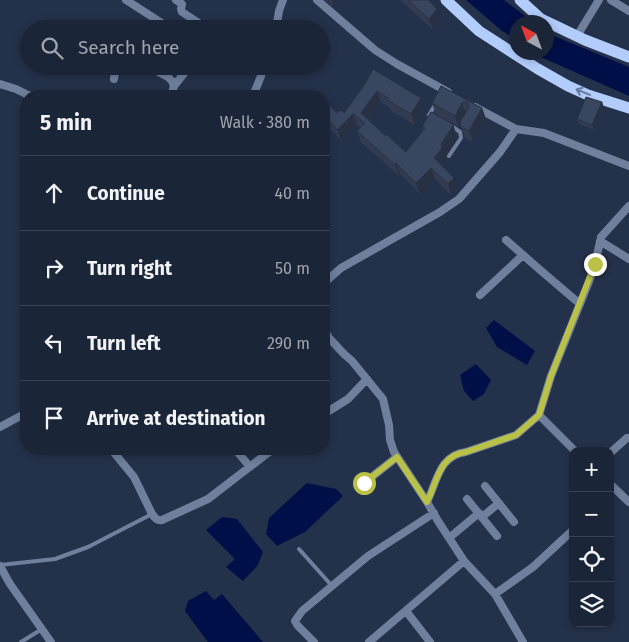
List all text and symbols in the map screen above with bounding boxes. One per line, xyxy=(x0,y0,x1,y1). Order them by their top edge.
north arrow xyxy=(509,15,554,60)
search box xyxy=(20,20,330,75)
icon: search xyxy=(38,34,66,62)
text: Search here xyxy=(78,36,179,59)
one-way arrow xyxy=(576,87,591,97)
text: 5 min xyxy=(40,110,92,136)
text: Walk · 380 m xyxy=(220,113,310,132)
icon: ahead xyxy=(40,179,68,207)
text: Continue xyxy=(87,182,165,205)
text: 40 m xyxy=(275,184,310,203)
route end xyxy=(584,253,607,276)
icon: right xyxy=(40,254,68,282)
text: Turn right xyxy=(87,257,172,280)
text: 50 m xyxy=(275,259,310,278)
icon: left xyxy=(40,329,68,357)
text: Turn left xyxy=(87,332,161,355)
text: 290 m xyxy=(267,334,310,353)
icon: arrive xyxy=(40,404,68,432)
text: Arrive at destination xyxy=(87,407,266,430)
map controls xyxy=(569,447,614,627)
button: + xyxy=(569,447,614,492)
route start xyxy=(353,472,376,495)
button: − xyxy=(569,492,614,537)
button: locate xyxy=(569,537,614,582)
button: layers xyxy=(569,582,614,627)

